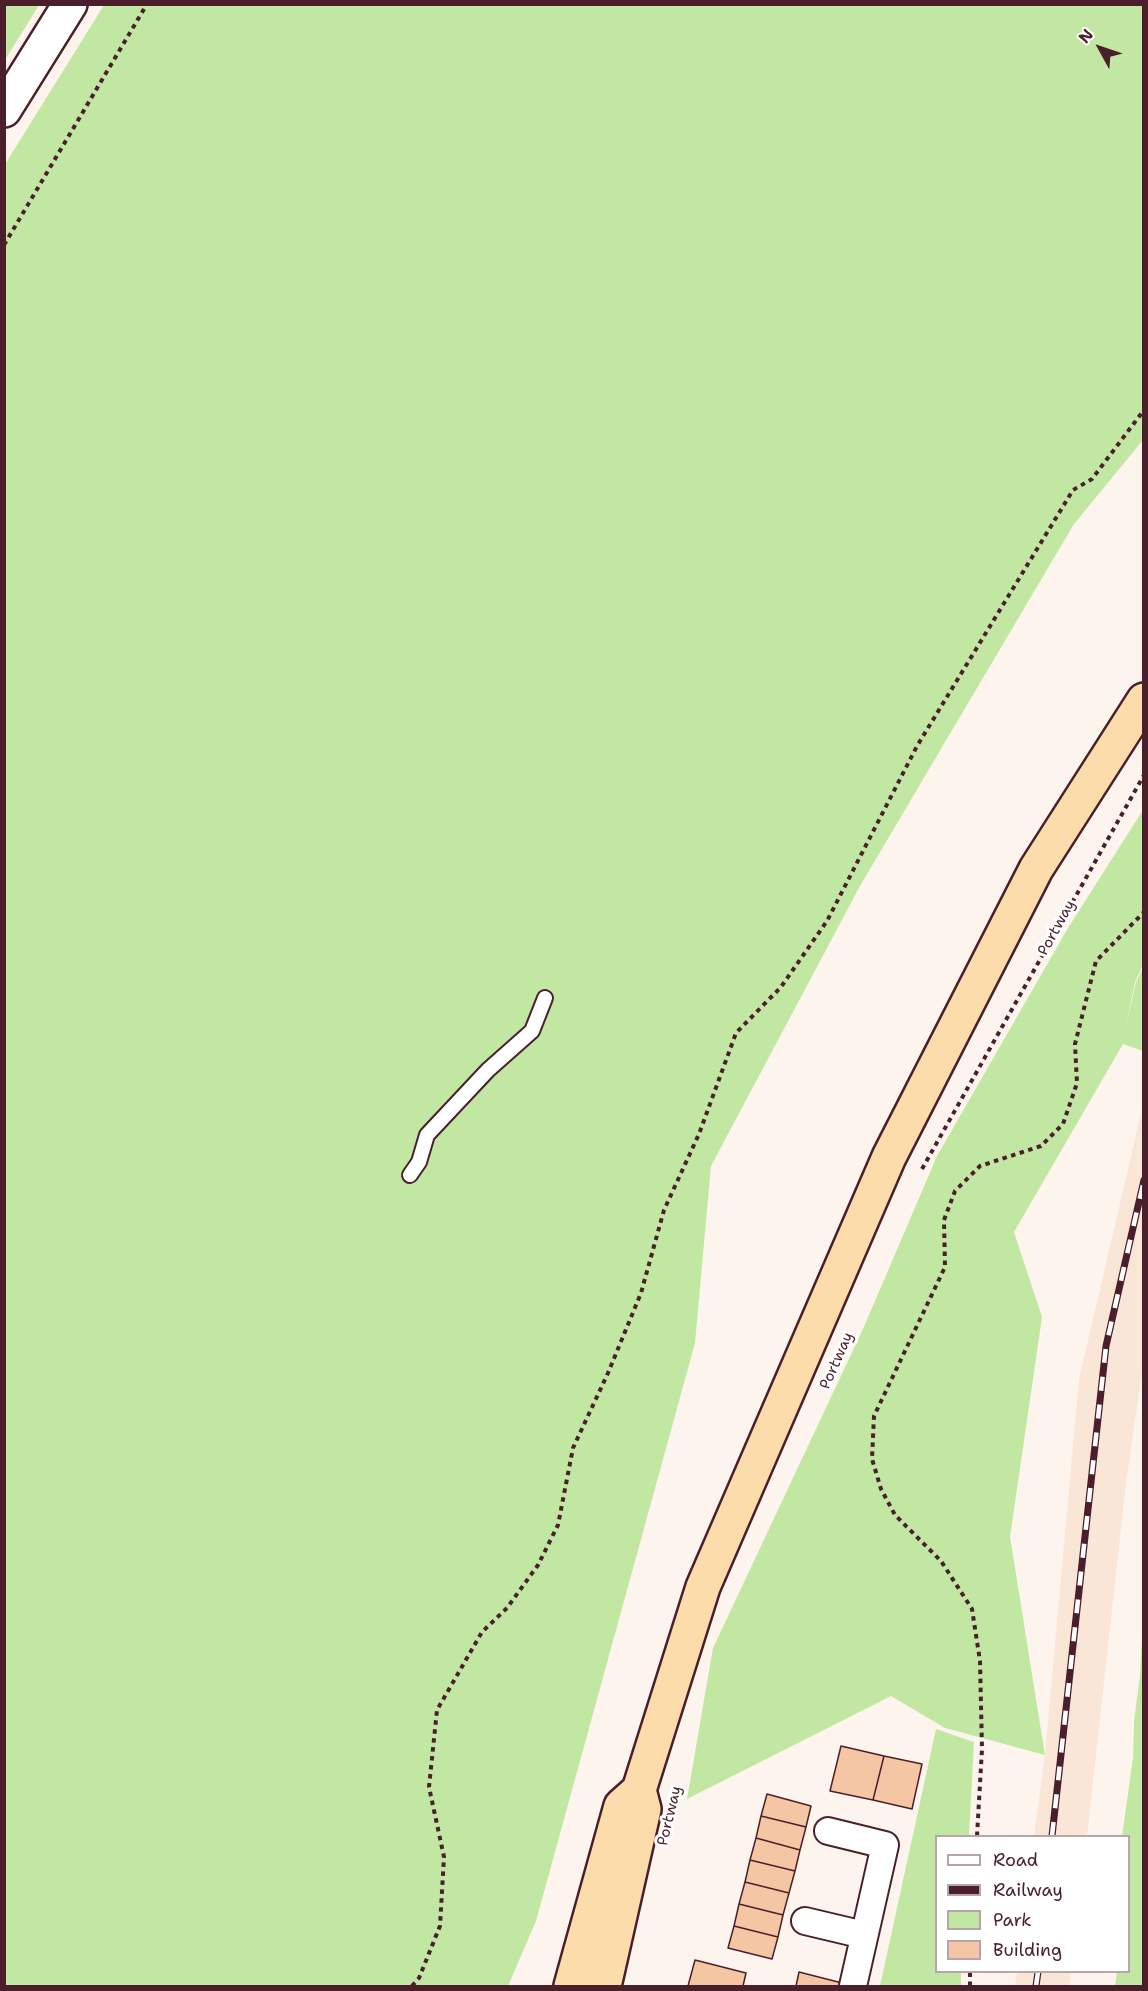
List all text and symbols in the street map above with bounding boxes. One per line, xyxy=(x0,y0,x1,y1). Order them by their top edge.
north arrow xyxy=(1070,18,1130,78)
text: N xyxy=(1074,24,1098,48)
street label: Portway xyxy=(1034,897,1080,959)
street label: Portway xyxy=(816,1330,858,1392)
street label: Portway xyxy=(654,1784,686,1848)
legend xyxy=(935,1835,1130,1973)
text: Road xyxy=(993,1848,1038,1872)
text: Railway xyxy=(993,1878,1063,1902)
text: Park xyxy=(993,1908,1032,1932)
text: Building xyxy=(993,1938,1062,1962)

